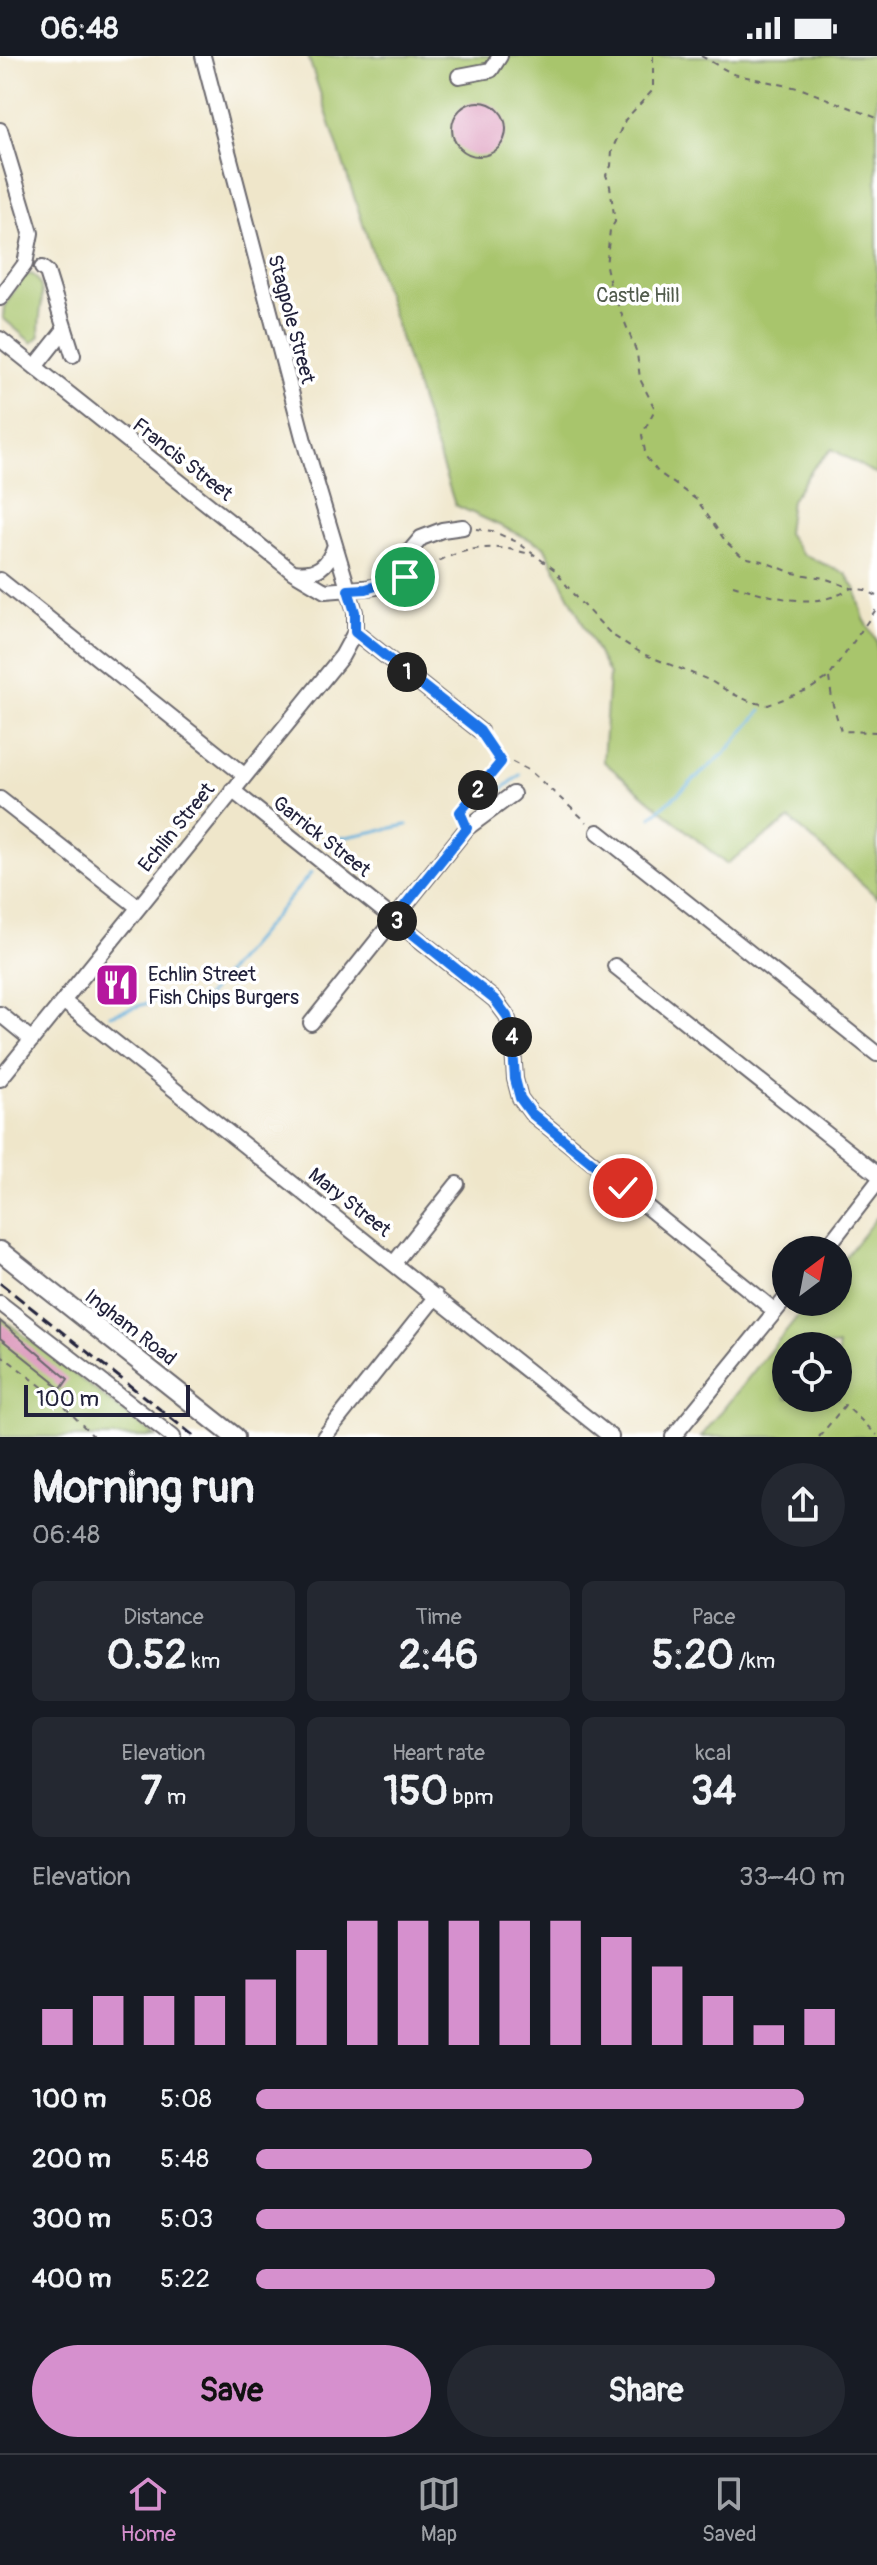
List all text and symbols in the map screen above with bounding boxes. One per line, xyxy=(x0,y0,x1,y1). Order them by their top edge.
text: 06:48 xyxy=(40,10,118,47)
street label: Stagpole Street xyxy=(262,252,321,387)
park label: Castle Hill xyxy=(596,283,680,308)
street label: Francis Street xyxy=(128,412,239,507)
pin xyxy=(371,543,439,611)
icon: arrive xyxy=(383,555,427,599)
pin: 1 xyxy=(387,652,427,692)
text: 1 xyxy=(403,658,411,686)
pin: 2 xyxy=(458,770,498,810)
text: 2 xyxy=(472,776,484,804)
street label: Echlin Street xyxy=(133,777,221,877)
street label: Garrick Street xyxy=(268,790,376,883)
pin: 3 xyxy=(377,901,417,941)
text: 3 xyxy=(391,907,403,935)
restaurant icon: Echlin Street Fish Chips Burgers xyxy=(93,961,141,1009)
place label: Echlin Street Fish Chips Burgers xyxy=(148,962,299,1010)
pin: 4 xyxy=(492,1017,532,1057)
text: 4 xyxy=(506,1023,518,1051)
pin xyxy=(589,1154,657,1222)
street label: Mary Street xyxy=(303,1162,397,1243)
icon: check xyxy=(601,1166,645,1210)
north arrow xyxy=(772,1236,852,1316)
map controls xyxy=(772,1236,852,1412)
street label: Ingham Road xyxy=(80,1284,182,1371)
button: locate xyxy=(772,1332,852,1412)
scale bar xyxy=(24,1381,190,1417)
text: 100 m xyxy=(36,1385,99,1413)
text: Morning run xyxy=(32,1461,255,1516)
button: share xyxy=(761,1463,845,1547)
text: 06:48 xyxy=(32,1519,100,1551)
text: Distance xyxy=(123,1603,204,1631)
text: Time xyxy=(416,1603,461,1631)
text: Pace xyxy=(692,1603,735,1631)
text: 0.52 xyxy=(107,1631,187,1680)
text: 2:46 xyxy=(399,1631,478,1680)
text: 5:20 xyxy=(652,1631,734,1680)
text: km xyxy=(187,1647,220,1675)
text: /km xyxy=(734,1647,775,1675)
text: Elevation xyxy=(122,1739,205,1767)
text: Heart rate xyxy=(392,1739,485,1767)
text: kcal xyxy=(696,1739,731,1767)
text: 7 xyxy=(141,1767,162,1816)
text: 150 xyxy=(383,1767,448,1816)
text: 34 xyxy=(691,1767,736,1816)
text: m xyxy=(162,1783,186,1811)
text: bpm xyxy=(448,1783,494,1811)
text: Elevation xyxy=(32,1861,131,1893)
text: 33–40 m xyxy=(739,1861,845,1893)
text: 100 m xyxy=(32,2083,106,2115)
text: 5:08 xyxy=(160,2083,212,2115)
text: 200 m xyxy=(32,2143,111,2175)
text: 5:48 xyxy=(160,2143,209,2175)
text: 300 m xyxy=(32,2203,111,2235)
text: 5:03 xyxy=(160,2203,213,2235)
text: 400 m xyxy=(32,2263,111,2295)
text: 5:22 xyxy=(160,2263,210,2295)
button: Save xyxy=(32,2345,431,2437)
button: Share xyxy=(447,2345,845,2437)
tab: Home xyxy=(120,2472,176,2548)
tab: Map xyxy=(417,2472,461,2548)
tab: Saved xyxy=(702,2472,756,2548)

